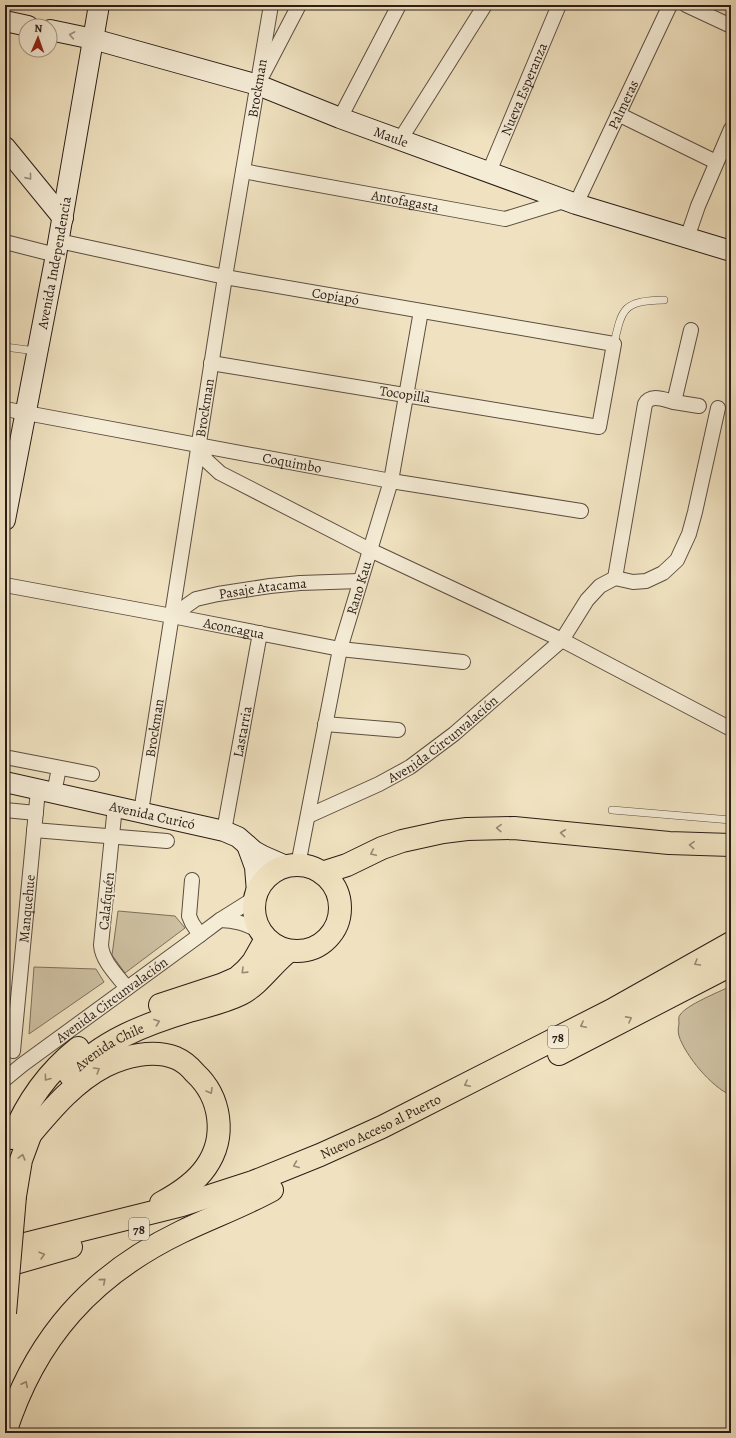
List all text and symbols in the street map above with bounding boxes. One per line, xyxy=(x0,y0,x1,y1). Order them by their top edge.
north arrow xyxy=(18,18,58,58)
text: N xyxy=(34,21,43,36)
one-way arrow xyxy=(68,31,75,39)
street label: Nueva Esperanza xyxy=(496,39,552,139)
street label: Brockman xyxy=(243,57,272,119)
street label: Palmeras xyxy=(604,77,643,133)
street label: Maule xyxy=(371,122,411,152)
one-way arrow xyxy=(25,173,32,180)
street label: Antofagasta xyxy=(369,186,441,217)
street label: Avenida Independencia xyxy=(33,195,76,332)
street label: Copiapó xyxy=(310,283,361,310)
street label: Brockman xyxy=(191,377,219,439)
street label: Tocopilla xyxy=(378,381,432,408)
street label: Coquimbo xyxy=(261,448,323,478)
street label: Rano Kau xyxy=(342,558,376,617)
street label: Pasaje Atacama xyxy=(217,574,307,604)
street label: Aconcagua xyxy=(201,613,266,644)
street label: Avenida Circunvalación xyxy=(383,691,502,788)
street label: Brockman xyxy=(141,697,169,759)
street label: Lastarria xyxy=(229,704,257,759)
street label: Avenida Curicó xyxy=(107,796,197,834)
one-way arrow xyxy=(496,823,502,832)
one-way arrow xyxy=(560,829,566,838)
one-way arrow xyxy=(689,840,695,849)
one-way arrow xyxy=(369,848,377,856)
street label: Calafquén xyxy=(94,871,119,931)
street label: Manquehue xyxy=(14,874,40,944)
street label: Avenida Circunvalación xyxy=(51,952,172,1048)
one-way arrow xyxy=(694,958,701,965)
one-way arrow xyxy=(241,966,249,974)
one-way arrow xyxy=(625,1016,632,1023)
one-way arrow xyxy=(154,1018,161,1026)
street label: Avenida Chile xyxy=(70,1019,147,1076)
one-way arrow xyxy=(580,1020,587,1027)
road number: 78 xyxy=(548,1026,568,1048)
one-way arrow xyxy=(93,1068,100,1075)
one-way arrow xyxy=(45,1074,52,1081)
one-way arrow xyxy=(464,1079,471,1086)
one-way arrow xyxy=(205,1087,212,1095)
street label: Nuevo Acceso al Puerto xyxy=(317,1090,444,1164)
one-way arrow xyxy=(17,1154,26,1161)
one-way arrow xyxy=(292,1160,299,1168)
road number: 78 xyxy=(129,1218,149,1240)
one-way arrow xyxy=(39,1251,46,1260)
one-way arrow xyxy=(98,1279,105,1286)
one-way arrow xyxy=(20,1381,28,1388)

